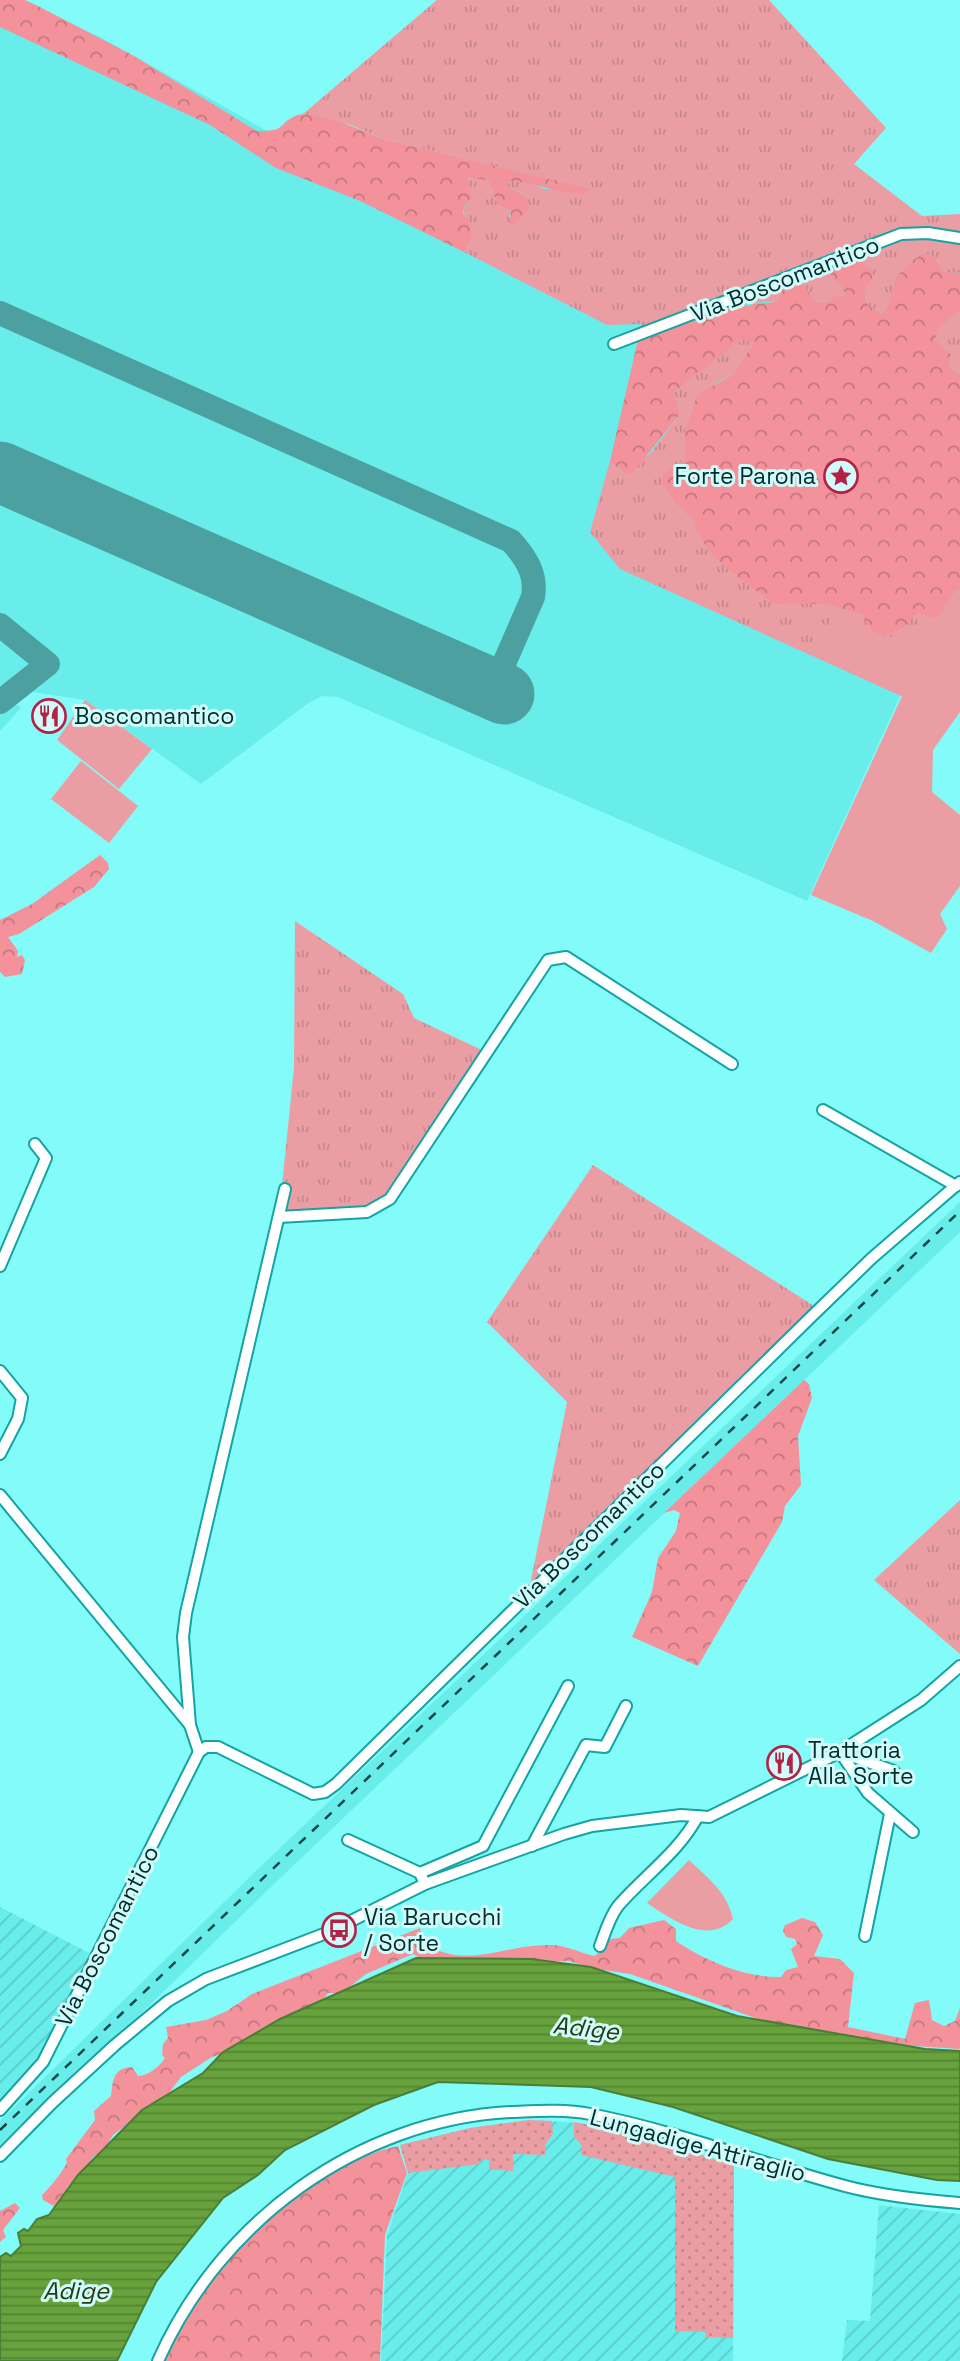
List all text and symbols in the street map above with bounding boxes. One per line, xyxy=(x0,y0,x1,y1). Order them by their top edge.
street label: Via Boscomantico xyxy=(687,229,883,329)
place icon: Forte Parona xyxy=(822,457,860,495)
place label: Forte Parona xyxy=(675,461,816,491)
restaurant icon: Boscomantico xyxy=(30,697,68,735)
place label: Boscomantico xyxy=(74,701,234,731)
street label: Via Boscomantico xyxy=(507,1455,671,1615)
place label: Trattoria Alla Sorte xyxy=(808,1735,914,1791)
restaurant icon: Trattoria Alla Sorte xyxy=(765,1744,803,1782)
street label: Via Boscomantico xyxy=(48,1840,166,2032)
place label: Via Barucchi / Sorte xyxy=(364,1902,501,1958)
bus stop icon: Via Barucchi / Sorte xyxy=(320,1911,358,1949)
water label: Adige xyxy=(552,2009,621,2047)
street label: Lungadige Attiraglio xyxy=(587,2102,809,2188)
water label: Adige xyxy=(43,2275,110,2306)

